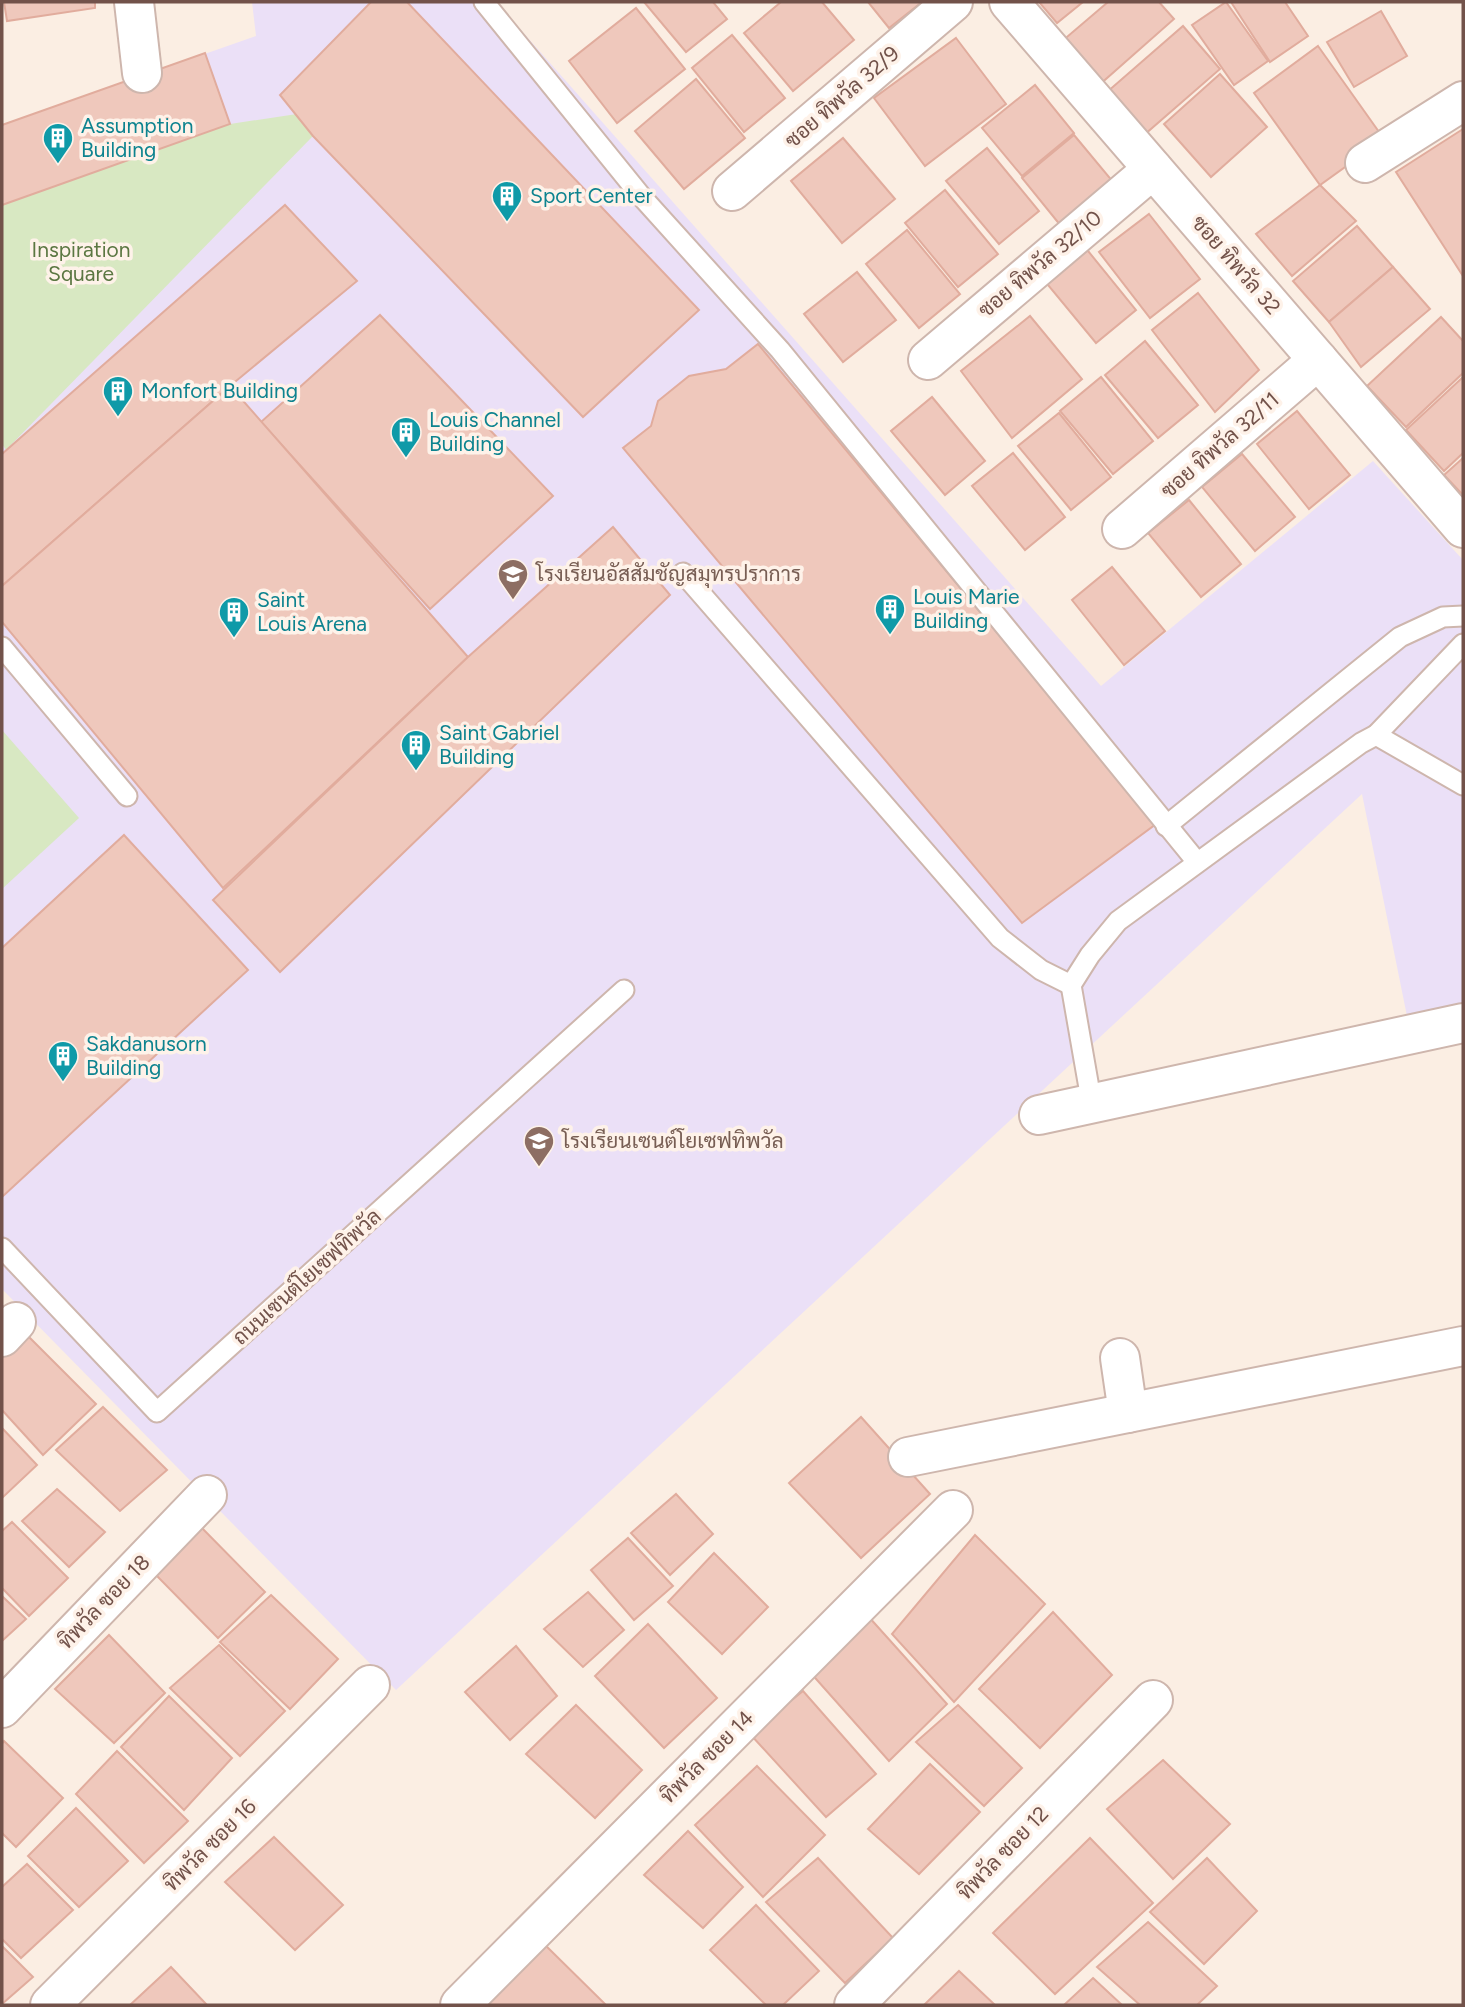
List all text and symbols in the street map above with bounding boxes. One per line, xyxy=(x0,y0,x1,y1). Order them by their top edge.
street label: ซอย ทิพวัล 32/9 xyxy=(780,40,904,153)
place label: Assumption Building xyxy=(81,113,194,162)
building icon: Assumption Building xyxy=(41,121,75,165)
building icon: Sport Center xyxy=(490,179,524,223)
place label: Sport Center xyxy=(530,183,652,208)
street label: ซอย ทิพวัล 32/10 xyxy=(973,205,1106,322)
street label: ซอย ทิพวัล 32 xyxy=(1187,210,1286,319)
park label: Inspiration Square xyxy=(32,237,131,286)
building icon: Monfort Building xyxy=(101,374,135,418)
place label: Monfort Building xyxy=(141,378,298,403)
street label: ซอย ทิพวัล 32/11 xyxy=(1156,387,1284,503)
place label: Louis Channel Building xyxy=(429,407,561,456)
building icon: Louis Channel Building xyxy=(389,415,423,459)
school or university icon: โรงเรียนอัสสัมชัญสมุทรปราการ xyxy=(496,557,530,601)
place label: โรงเรียนอัสสัมชัญสมุทรปราการ xyxy=(535,561,801,588)
place label: Louis Marie Building xyxy=(913,584,1020,633)
place label: Saint Louis Arena xyxy=(257,587,367,636)
building icon: Louis Marie Building xyxy=(873,592,907,636)
building icon: Saint Louis Arena xyxy=(217,595,251,639)
place label: Saint Gabriel Building xyxy=(439,720,559,769)
building icon: Saint Gabriel Building xyxy=(399,728,433,772)
place label: Sakdanusorn Building xyxy=(86,1031,207,1080)
building icon: Sakdanusorn Building xyxy=(46,1039,80,1083)
school or university icon: โรงเรียนเซนต์โยเซฟทิพวัล xyxy=(522,1124,556,1168)
place label: โรงเรียนเซนต์โยเซฟทิพวัล xyxy=(561,1127,784,1153)
street label: ถนนเซนต์โยเซฟทิพวัล xyxy=(227,1203,386,1350)
street label: ทิพวัล ซอย 18 xyxy=(53,1549,155,1654)
street label: ทิพวัล ซอย 14 xyxy=(655,1705,758,1808)
street label: ทิพวัล ซอย 16 xyxy=(158,1793,261,1896)
street label: ทิพวัล ซอย 12 xyxy=(952,1801,1053,1904)

